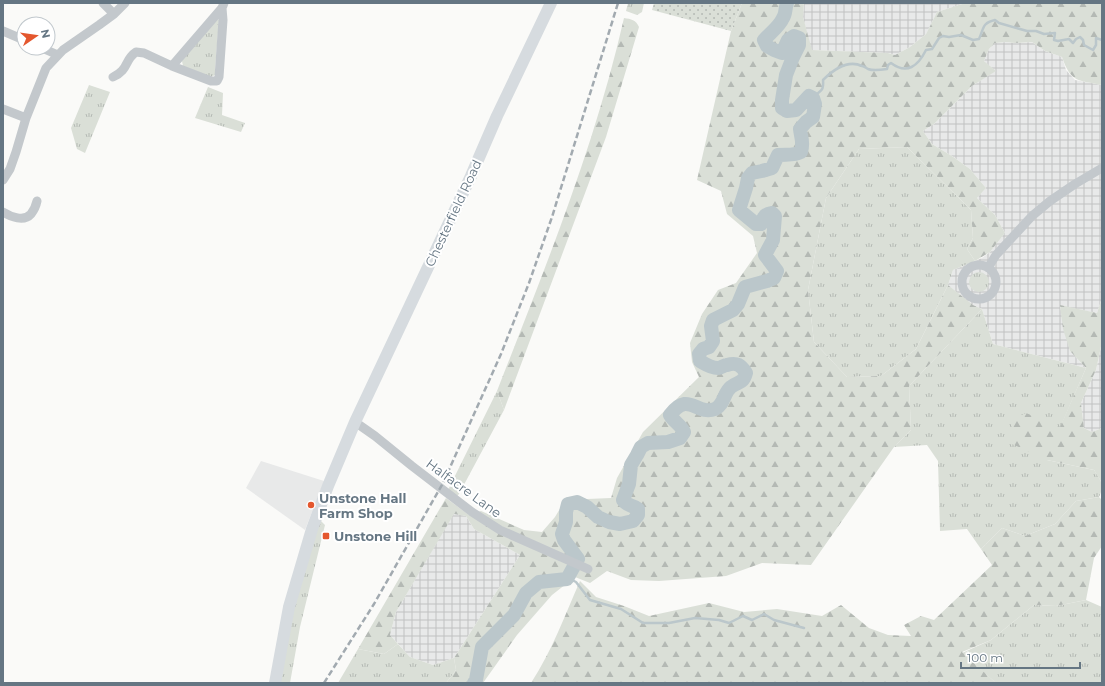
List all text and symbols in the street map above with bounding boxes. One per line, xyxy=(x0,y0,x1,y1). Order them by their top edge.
north arrow xyxy=(16,16,56,56)
text: N xyxy=(38,28,54,40)
street label: Chesterfield Road xyxy=(421,157,485,269)
street label: Halfacre Lane xyxy=(423,455,505,521)
place label: Unstone Hall Farm Shop xyxy=(319,490,406,521)
marker: Unstone Hall Farm Shop xyxy=(306,500,316,510)
place label: Unstone Hill xyxy=(334,528,417,544)
marker: Unstone Hill xyxy=(321,531,331,541)
scale bar xyxy=(961,644,1080,670)
text: 100 m xyxy=(967,650,1003,665)

